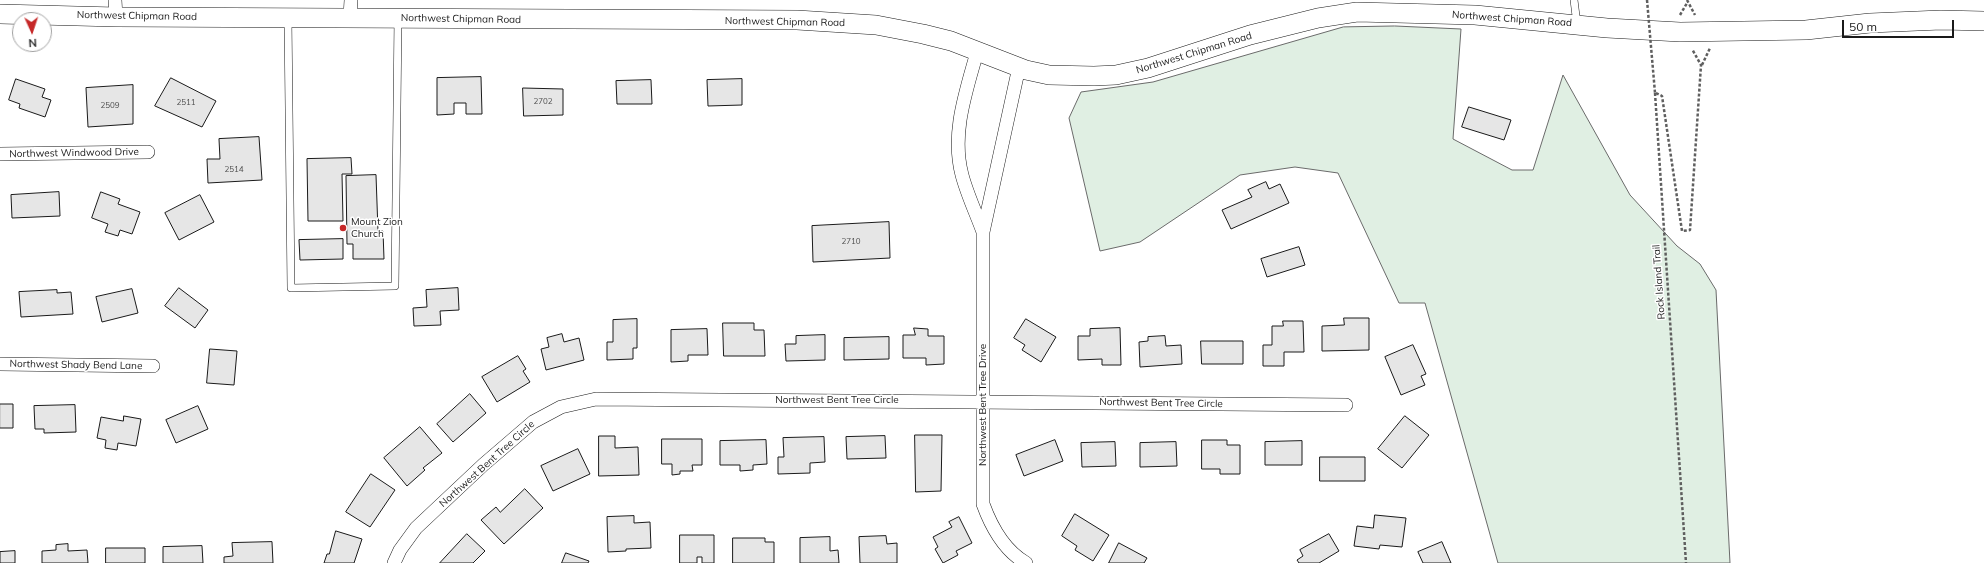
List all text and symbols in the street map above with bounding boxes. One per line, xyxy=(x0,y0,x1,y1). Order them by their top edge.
street label: Northwest Chipman Road xyxy=(77,9,197,23)
street label: Northwest Chipman Road xyxy=(1452,9,1572,29)
north arrow xyxy=(12,12,52,52)
street label: Northwest Chipman Road xyxy=(401,12,521,26)
scale bar xyxy=(1844,12,1956,38)
street label: Northwest Chipman Road xyxy=(725,15,845,29)
text: 50 m xyxy=(1849,19,1877,34)
street label: Northwest Chipman Road xyxy=(1135,30,1253,76)
text: N xyxy=(28,36,37,50)
house number: 2702 xyxy=(533,97,553,107)
house number: 2511 xyxy=(176,98,196,108)
house number: 2509 xyxy=(100,101,120,111)
street label: Northwest Windwood Drive xyxy=(9,146,139,160)
house number: 2514 xyxy=(224,165,244,175)
place label: Mount Zion Church xyxy=(351,216,403,240)
marker: Mount Zion Church xyxy=(338,223,348,233)
house number: 2710 xyxy=(841,237,861,247)
street label: Rock Island Trail xyxy=(1650,244,1668,320)
street label: Northwest Bent Tree Drive xyxy=(977,344,989,466)
street label: Northwest Shady Bend Lane xyxy=(9,358,143,372)
street label: Northwest Bent Tree Circle xyxy=(775,394,899,406)
street label: Northwest Bent Tree Circle xyxy=(1099,396,1223,410)
street label: Northwest Bent Tree Circle xyxy=(437,418,537,510)

